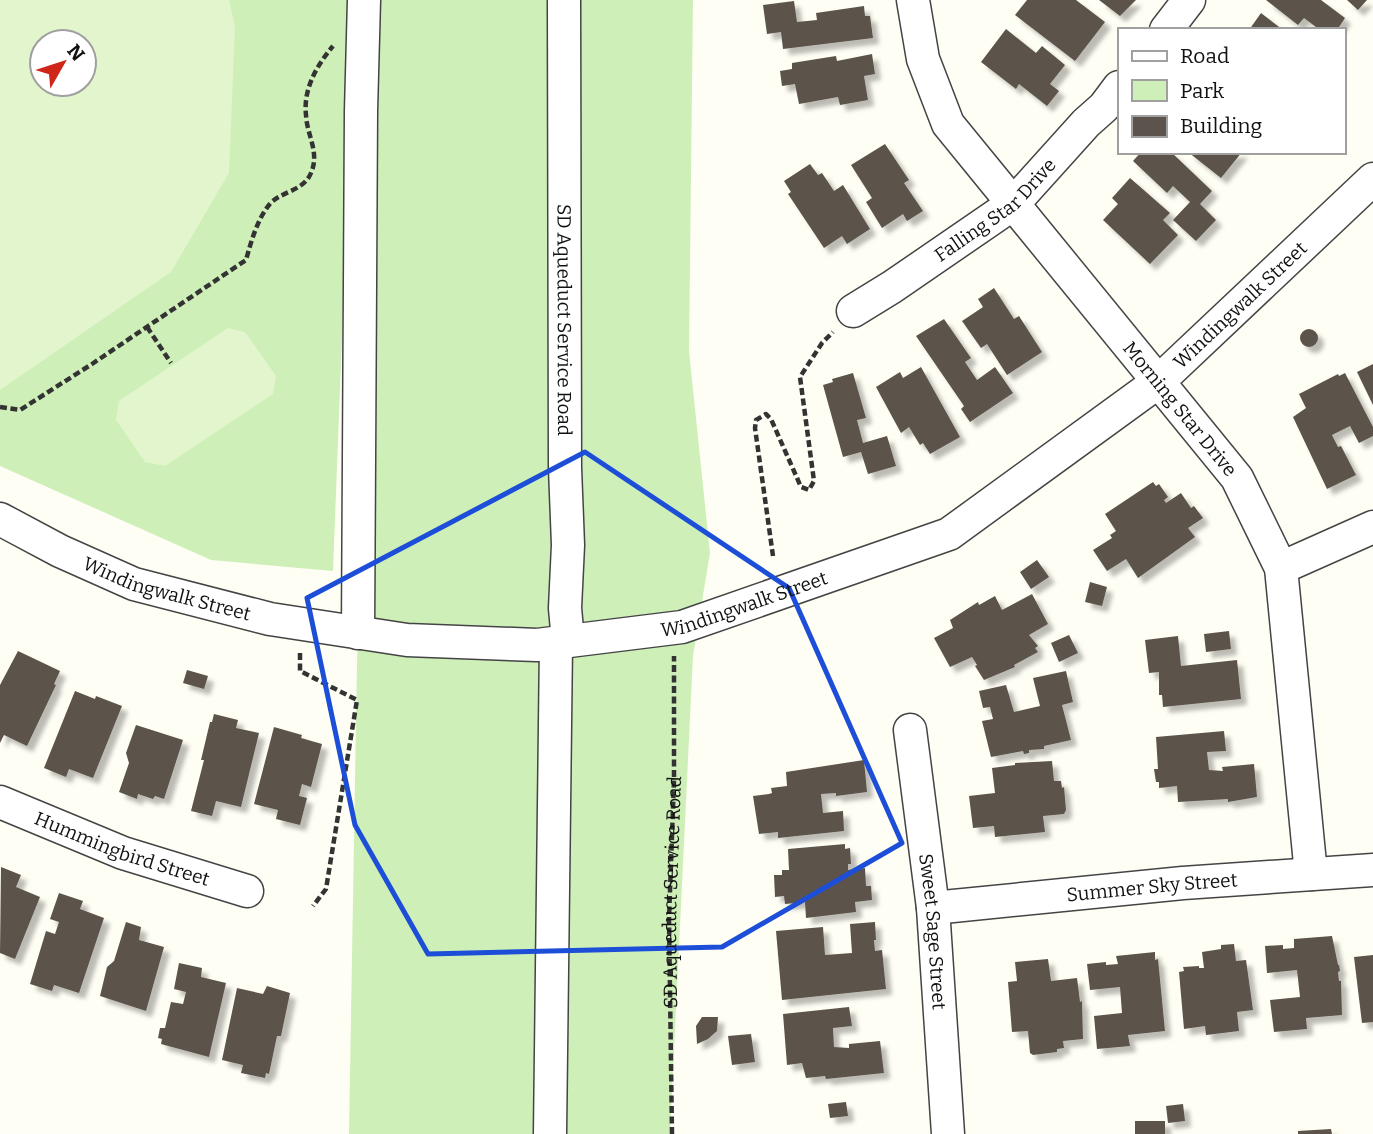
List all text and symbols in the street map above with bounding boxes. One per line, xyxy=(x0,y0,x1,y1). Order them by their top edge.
north arrow xyxy=(28,28,98,98)
legend xyxy=(1118,28,1345,154)
text: N xyxy=(62,40,90,66)
text: Road xyxy=(1180,43,1229,69)
text: Park xyxy=(1180,78,1224,104)
text: Building xyxy=(1180,113,1263,139)
street label: Falling Star Drive xyxy=(930,154,1061,267)
street label: SD Aqueduct Service Road xyxy=(552,204,576,436)
street label: Windingwalk Street xyxy=(1169,237,1312,373)
street label: Morning Star Drive xyxy=(1118,337,1242,481)
street label: Windingwalk Street xyxy=(79,552,253,626)
street label: Windingwalk Street xyxy=(659,566,831,642)
street label: SD Aqueduct Service Road xyxy=(658,776,686,1008)
street label: Hummingbird Street xyxy=(31,807,213,891)
street label: Sweet Sage Street xyxy=(914,852,951,1011)
street label: Summer Sky Street xyxy=(1066,868,1238,907)

